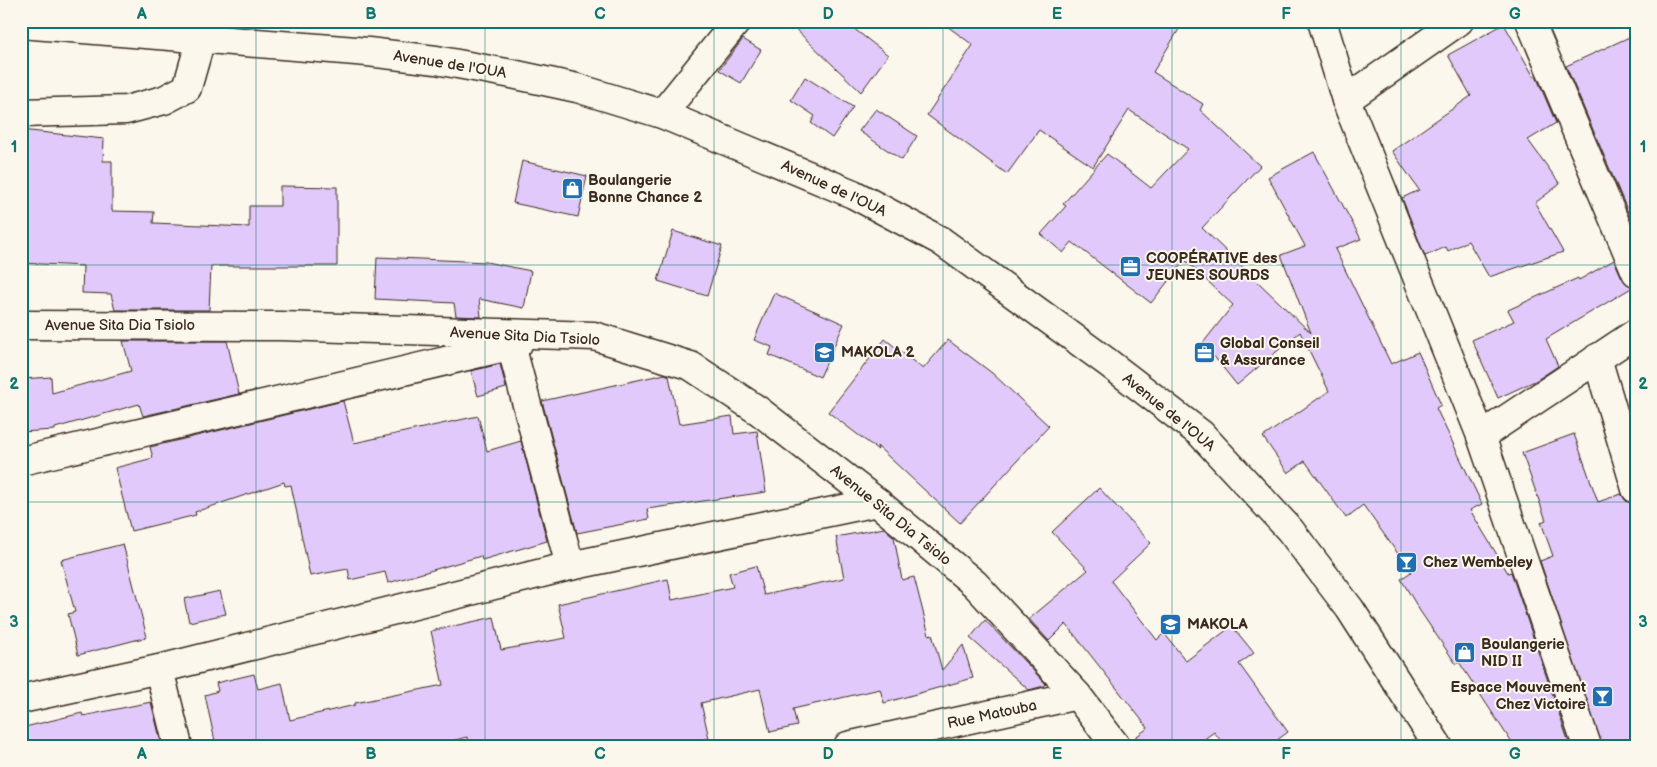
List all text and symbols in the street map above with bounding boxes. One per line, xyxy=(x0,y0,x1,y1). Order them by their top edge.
text: A xyxy=(136,5,147,24)
text: B xyxy=(365,5,377,24)
text: C xyxy=(594,5,606,24)
text: D xyxy=(822,5,834,24)
text: E xyxy=(1052,5,1062,24)
text: F xyxy=(1281,5,1291,24)
text: G xyxy=(1509,5,1521,24)
street label: Avenue de l'OUA xyxy=(392,46,508,83)
text: 1 xyxy=(11,138,17,157)
text: 1 xyxy=(1640,138,1646,157)
street label: Avenue de l'OUA xyxy=(778,156,890,221)
place label: Boulangerie Bonne Chance 2 xyxy=(588,171,702,207)
shop icon: Boulangerie Bonne Chance 2 xyxy=(560,177,584,201)
place label: COOPÉRATIVE des JEUNES SOURDS xyxy=(1146,248,1277,285)
office icon: COOPÉRATIVE des JEUNES SOURDS xyxy=(1118,255,1142,279)
street label: Avenue Sita Dia Tsiolo xyxy=(45,316,195,335)
street label: Avenue Sita Dia Tsiolo xyxy=(450,323,600,350)
place label: Global Conseil & Assurance xyxy=(1220,334,1320,370)
school or university icon: MAKOLA 2 xyxy=(813,340,837,364)
office icon: Global Conseil & Assurance xyxy=(1192,340,1216,364)
place label: MAKOLA 2 xyxy=(841,343,915,362)
street label: Avenue de l'OUA xyxy=(1118,369,1220,456)
text: 2 xyxy=(9,375,19,394)
text: 2 xyxy=(1638,375,1648,394)
street label: Avenue Sita Dia Tsiolo xyxy=(826,461,955,570)
bar icon: Chez Wembeley xyxy=(1395,550,1419,574)
place label: Chez Wembeley xyxy=(1423,553,1533,572)
school or university icon: MAKOLA xyxy=(1159,612,1183,636)
text: 3 xyxy=(9,613,19,632)
text: 3 xyxy=(1638,613,1648,632)
place label: MAKOLA xyxy=(1187,615,1248,634)
place label: Boulangerie NID II xyxy=(1481,635,1565,671)
shop icon: Boulangerie NID II xyxy=(1453,641,1477,665)
place label: Espace Mouvement Chez Victoire xyxy=(1451,678,1586,714)
bar icon: Espace Mouvement Chez Victoire xyxy=(1590,684,1614,708)
street label: Rue Matouba xyxy=(946,696,1039,733)
text: A xyxy=(136,745,147,764)
text: B xyxy=(365,745,377,764)
text: C xyxy=(594,745,606,764)
text: D xyxy=(822,745,834,764)
text: E xyxy=(1052,745,1062,764)
text: F xyxy=(1281,745,1291,764)
text: G xyxy=(1509,745,1521,764)

